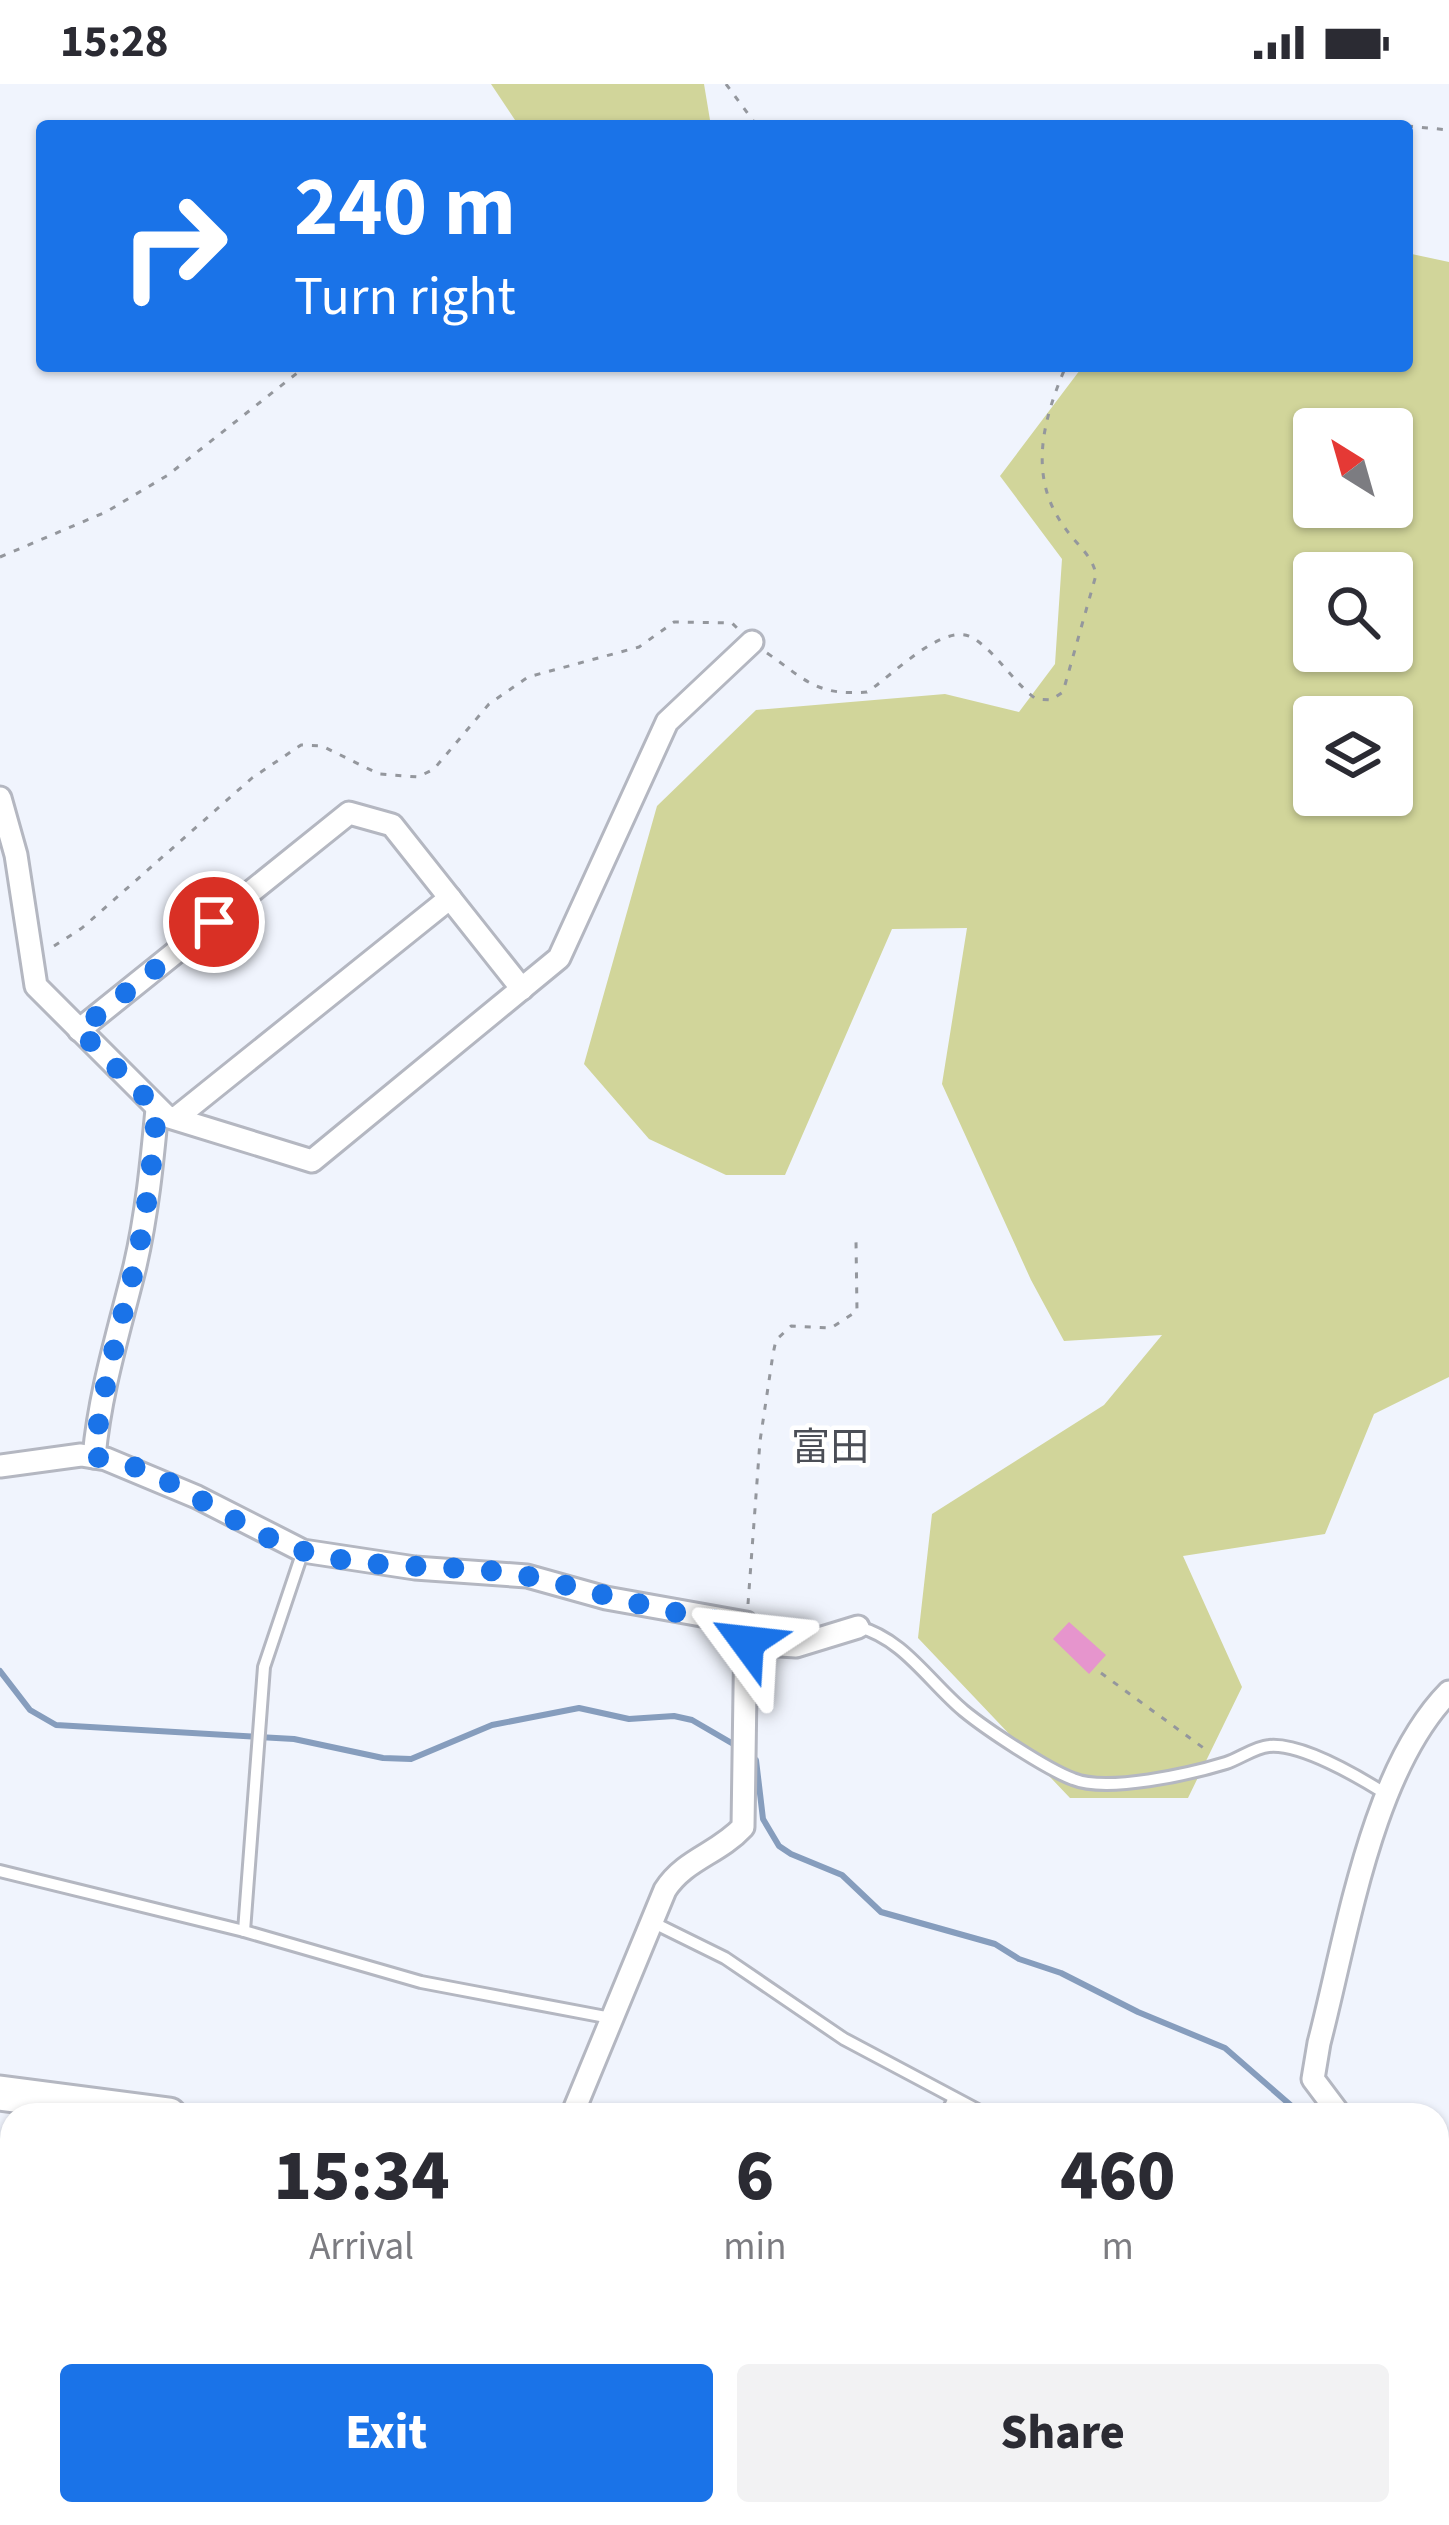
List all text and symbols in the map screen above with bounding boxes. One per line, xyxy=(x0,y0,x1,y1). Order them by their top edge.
text: 15:28 xyxy=(60,10,169,74)
text: 240 m xyxy=(294,148,516,268)
icon: right xyxy=(96,168,252,324)
text: Turn right xyxy=(294,259,516,336)
north arrow xyxy=(1293,408,1413,528)
map controls xyxy=(1293,408,1413,816)
button: search xyxy=(1293,552,1413,672)
button: layers xyxy=(1293,696,1413,816)
pin xyxy=(163,871,265,973)
icon: arrive xyxy=(181,889,247,955)
district label: 富田 xyxy=(791,1420,869,1476)
position arrow xyxy=(684,1579,810,1705)
text: 15:34 xyxy=(274,2125,450,2228)
text: 6 xyxy=(736,2125,774,2228)
text: 460 xyxy=(1060,2125,1175,2228)
text: Arrival xyxy=(309,2219,414,2275)
text: min xyxy=(723,2219,787,2275)
text: m xyxy=(1102,2219,1134,2275)
button: Exit xyxy=(60,2364,713,2502)
button: Share xyxy=(737,2364,1389,2502)

